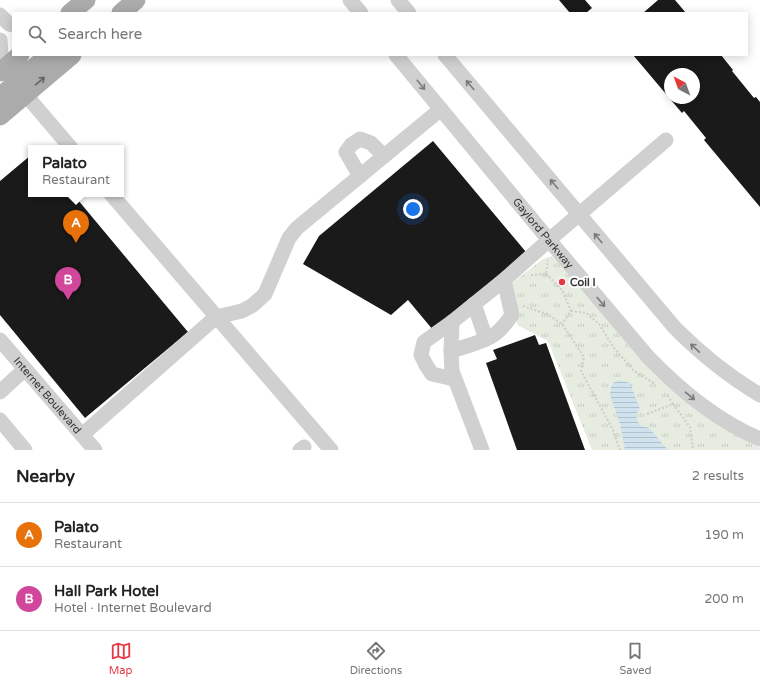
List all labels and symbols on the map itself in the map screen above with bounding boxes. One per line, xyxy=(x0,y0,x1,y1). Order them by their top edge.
north arrow xyxy=(664,68,700,104)
one-way arrow xyxy=(35,77,46,86)
one-way arrow xyxy=(417,80,426,90)
one-way arrow xyxy=(465,80,474,90)
one-way arrow xyxy=(549,179,558,190)
street label: Gaylord Parkway xyxy=(510,195,576,271)
your location xyxy=(403,199,423,219)
pin: A xyxy=(63,210,89,243)
one-way arrow xyxy=(594,232,603,243)
pin: B xyxy=(55,267,81,300)
place label: Coil I xyxy=(570,276,596,289)
marker: Coil I xyxy=(557,277,567,287)
one-way arrow xyxy=(597,296,606,307)
one-way arrow xyxy=(690,343,700,352)
street label: Internet Boulevard xyxy=(11,355,84,437)
one-way arrow xyxy=(685,392,695,401)

